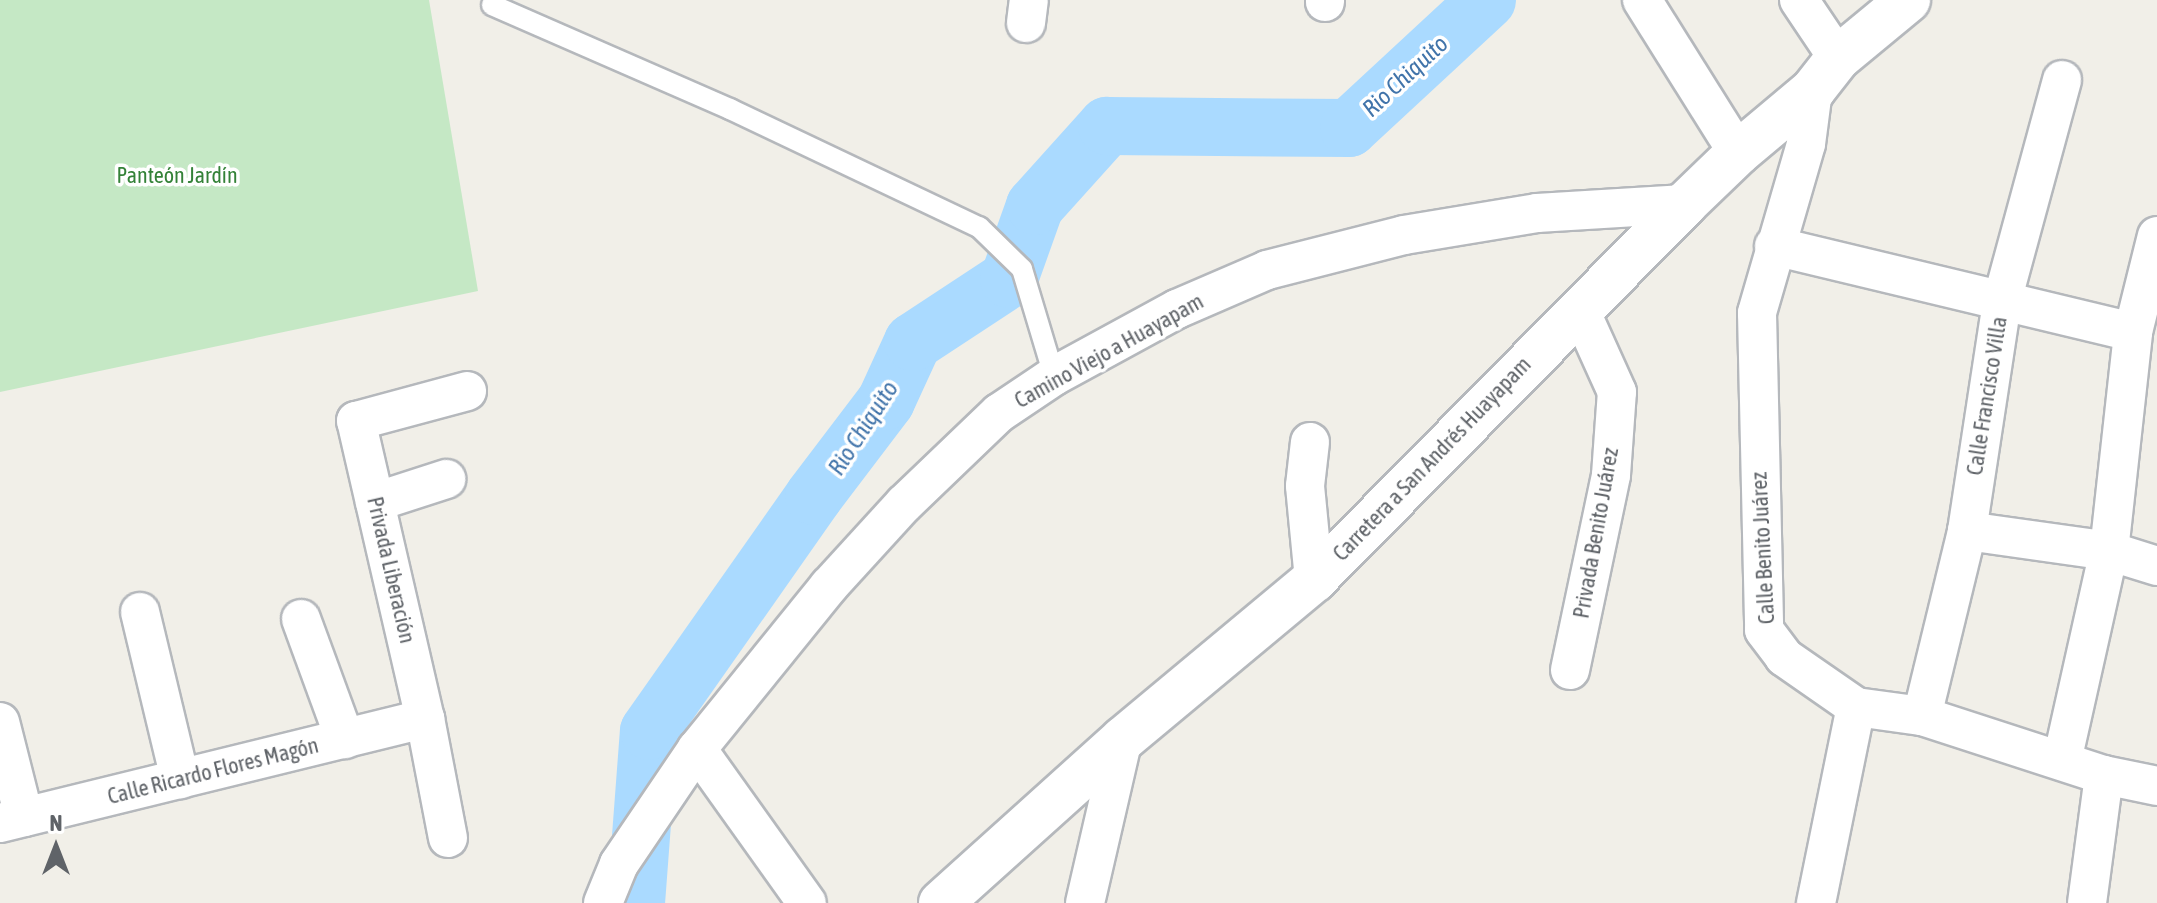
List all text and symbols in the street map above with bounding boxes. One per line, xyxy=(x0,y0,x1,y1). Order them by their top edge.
water label: Rio Chiquito xyxy=(1356,29,1454,123)
park label: Panteón Jardín xyxy=(116,163,238,189)
street label: Camino Viejo a Huayapam xyxy=(1010,288,1208,414)
street label: Calle Francisco Villa xyxy=(1961,315,2013,477)
street label: Carretera a San Andrés Huayapam xyxy=(1328,352,1536,566)
water label: Rio Chiquito xyxy=(822,376,904,480)
street label: Privada Benito Juárez xyxy=(1568,446,1624,620)
street label: Calle Benito Juárez xyxy=(1746,471,1780,625)
street label: Privada Liberación xyxy=(361,494,421,646)
street label: Calle Ricardo Flores Magón xyxy=(105,732,321,810)
north arrow xyxy=(16,807,96,887)
text: N xyxy=(50,810,62,836)

